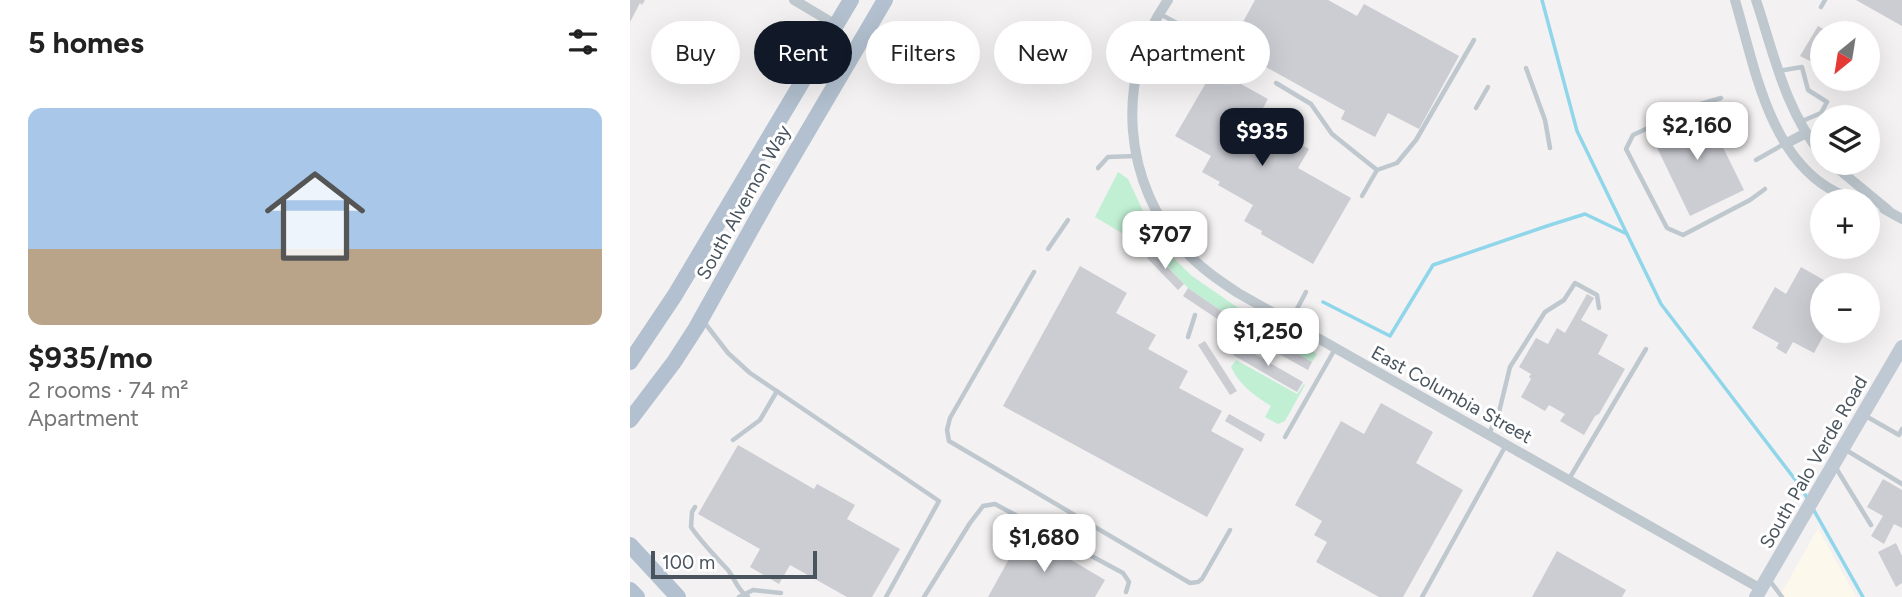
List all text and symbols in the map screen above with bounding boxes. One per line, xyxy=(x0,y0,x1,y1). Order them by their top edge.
chip: Buy xyxy=(651,21,740,84)
chip: Rent xyxy=(754,21,852,84)
chip: Filters xyxy=(866,21,980,84)
chip: New xyxy=(994,21,1092,84)
chip: Apartment xyxy=(1106,21,1270,84)
north arrow xyxy=(1810,21,1880,91)
map controls xyxy=(1810,21,1880,343)
icon: filters xyxy=(564,23,602,61)
text: 5 homes xyxy=(28,24,144,61)
pin: $2,160 xyxy=(1640,102,1754,162)
button: layers xyxy=(1810,105,1880,175)
pin: $935 xyxy=(1221,108,1303,168)
text: $2,160 xyxy=(1662,111,1732,139)
text: $935 xyxy=(1236,117,1288,145)
street label: South Alvernon Way xyxy=(691,121,795,284)
icon: home xyxy=(252,153,378,279)
button: + xyxy=(1810,189,1880,259)
pin: $707 xyxy=(1124,212,1206,271)
text: $707 xyxy=(1138,220,1192,248)
button: − xyxy=(1810,273,1880,343)
pin: $1,250 xyxy=(1211,308,1325,368)
text: $1,250 xyxy=(1233,317,1303,345)
text: $935/mo xyxy=(28,339,153,376)
street label: East Columbia Street xyxy=(1367,341,1536,448)
street label: South Palo Verde Road xyxy=(1755,372,1872,553)
text: 2 rooms · 74 m² xyxy=(28,376,189,404)
text: Apartment xyxy=(28,404,139,432)
pin: $1,680 xyxy=(987,514,1101,574)
text: $1,680 xyxy=(1009,523,1079,551)
scale bar xyxy=(651,548,817,580)
text: 100 m xyxy=(662,551,715,574)

